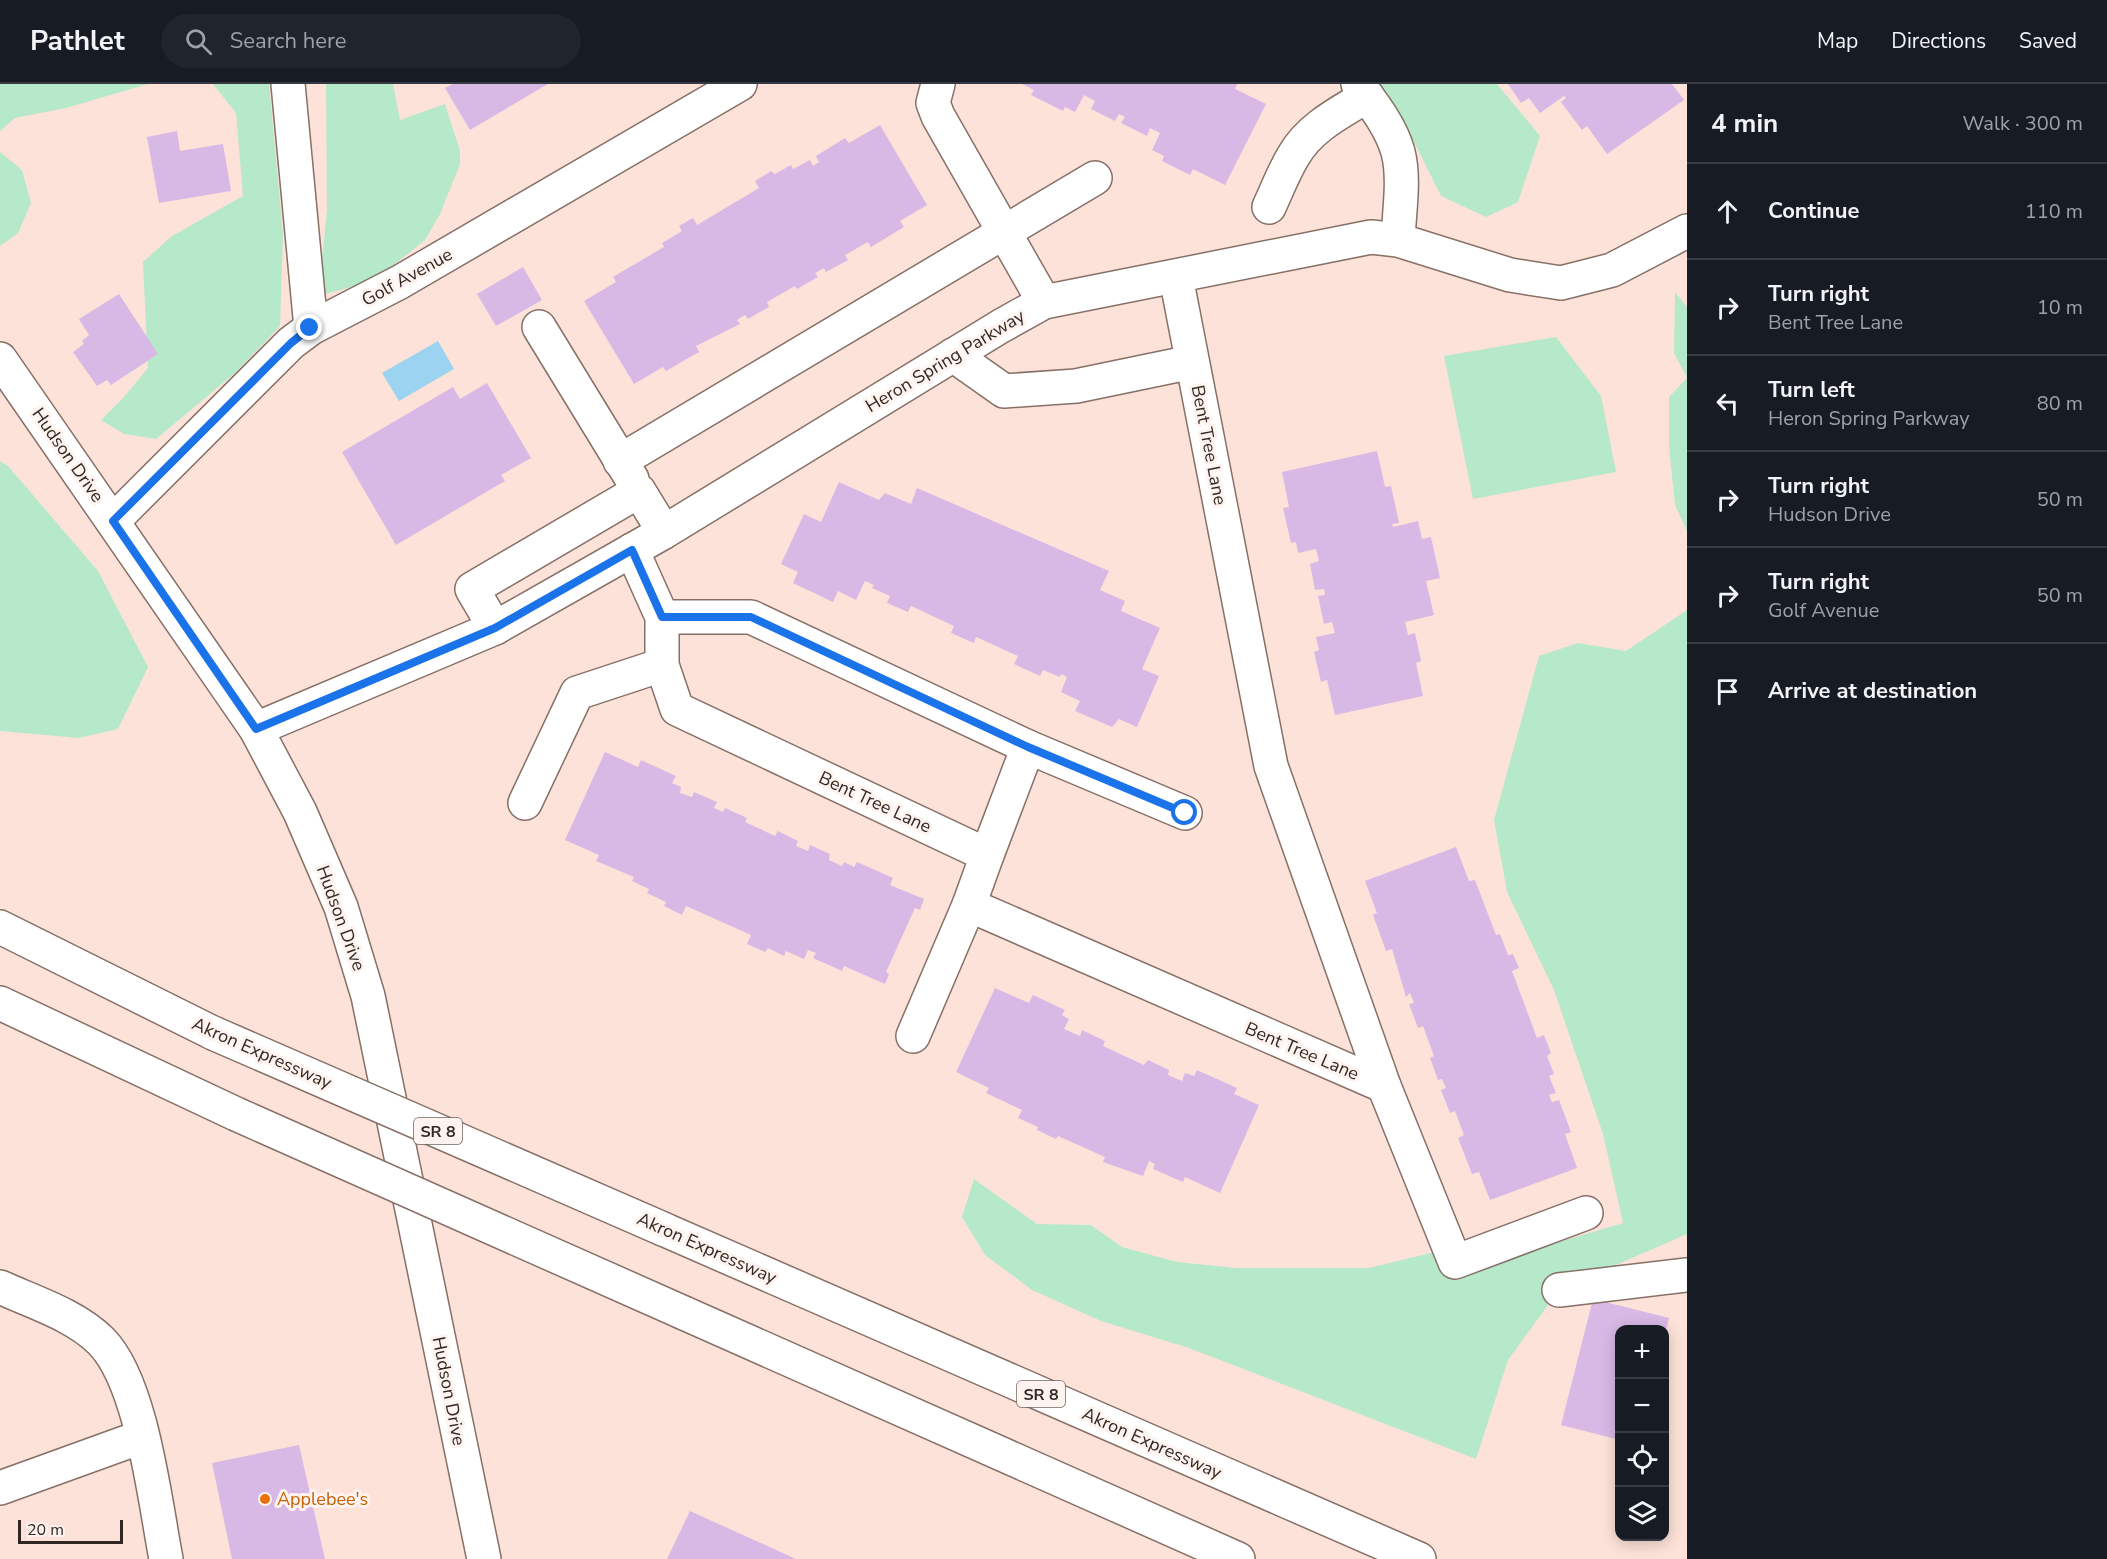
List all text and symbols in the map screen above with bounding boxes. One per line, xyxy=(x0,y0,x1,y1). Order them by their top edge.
search box xyxy=(161,14,581,68)
text: Pathlet xyxy=(30,22,125,60)
icon: search xyxy=(182,25,215,58)
text: Search here xyxy=(230,26,346,56)
text: Map xyxy=(1817,27,1858,55)
text: Directions xyxy=(1891,27,1986,55)
text: Saved xyxy=(2019,27,2077,55)
text: 4 min xyxy=(1711,106,1778,141)
text: Walk · 300 m xyxy=(1963,110,2083,137)
icon: ahead xyxy=(1711,195,1744,228)
text: Continue xyxy=(1768,196,1859,226)
text: 110 m xyxy=(2025,198,2083,225)
street label: Golf Avenue xyxy=(357,242,457,312)
text: Turn right xyxy=(1768,279,1869,309)
icon: right xyxy=(1711,291,1744,324)
text: 10 m xyxy=(2037,294,2083,321)
street label: Heron Spring Parkway xyxy=(861,304,1030,418)
text: Bent Tree Lane xyxy=(1768,309,1903,336)
route end xyxy=(296,314,322,340)
text: Turn left xyxy=(1768,375,1855,405)
street label: Bent Tree Lane xyxy=(1186,383,1232,507)
icon: left xyxy=(1711,387,1744,420)
text: 80 m xyxy=(2037,390,2083,417)
street label: Hudson Drive xyxy=(26,403,110,507)
text: Heron Spring Parkway xyxy=(1768,405,1970,432)
text: Turn right xyxy=(1768,471,1869,501)
icon: right xyxy=(1711,483,1744,516)
text: 50 m xyxy=(2037,486,2083,513)
text: Hudson Drive xyxy=(1768,501,1891,528)
text: Turn right xyxy=(1768,567,1869,597)
icon: right xyxy=(1711,579,1744,612)
text: 50 m xyxy=(2037,582,2083,609)
text: Golf Avenue xyxy=(1768,597,1879,624)
icon: arrive xyxy=(1711,675,1744,708)
text: Arrive at destination xyxy=(1768,676,1977,706)
street label: Bent Tree Lane xyxy=(815,765,935,839)
route start xyxy=(1171,799,1197,825)
street label: Hudson Drive xyxy=(311,862,371,974)
street label: Akron Expressway xyxy=(188,1011,336,1095)
street label: Bent Tree Lane xyxy=(1241,1016,1363,1086)
road number: SR 8 xyxy=(414,1118,462,1144)
street label: Akron Expressway xyxy=(633,1206,781,1290)
map controls xyxy=(1615,1325,1669,1541)
button: + xyxy=(1615,1325,1669,1379)
street label: Hudson Drive xyxy=(427,1334,471,1448)
button: − xyxy=(1615,1379,1669,1433)
road number: SR 8 xyxy=(1017,1381,1065,1407)
street label: Akron Expressway xyxy=(1078,1401,1226,1485)
button: locate xyxy=(1615,1433,1669,1487)
place label: Applebee's xyxy=(277,1487,368,1511)
button: layers xyxy=(1615,1487,1669,1541)
marker: Applebee's xyxy=(258,1492,272,1506)
scale bar xyxy=(18,1517,123,1544)
text: 20 m xyxy=(27,1519,64,1541)

